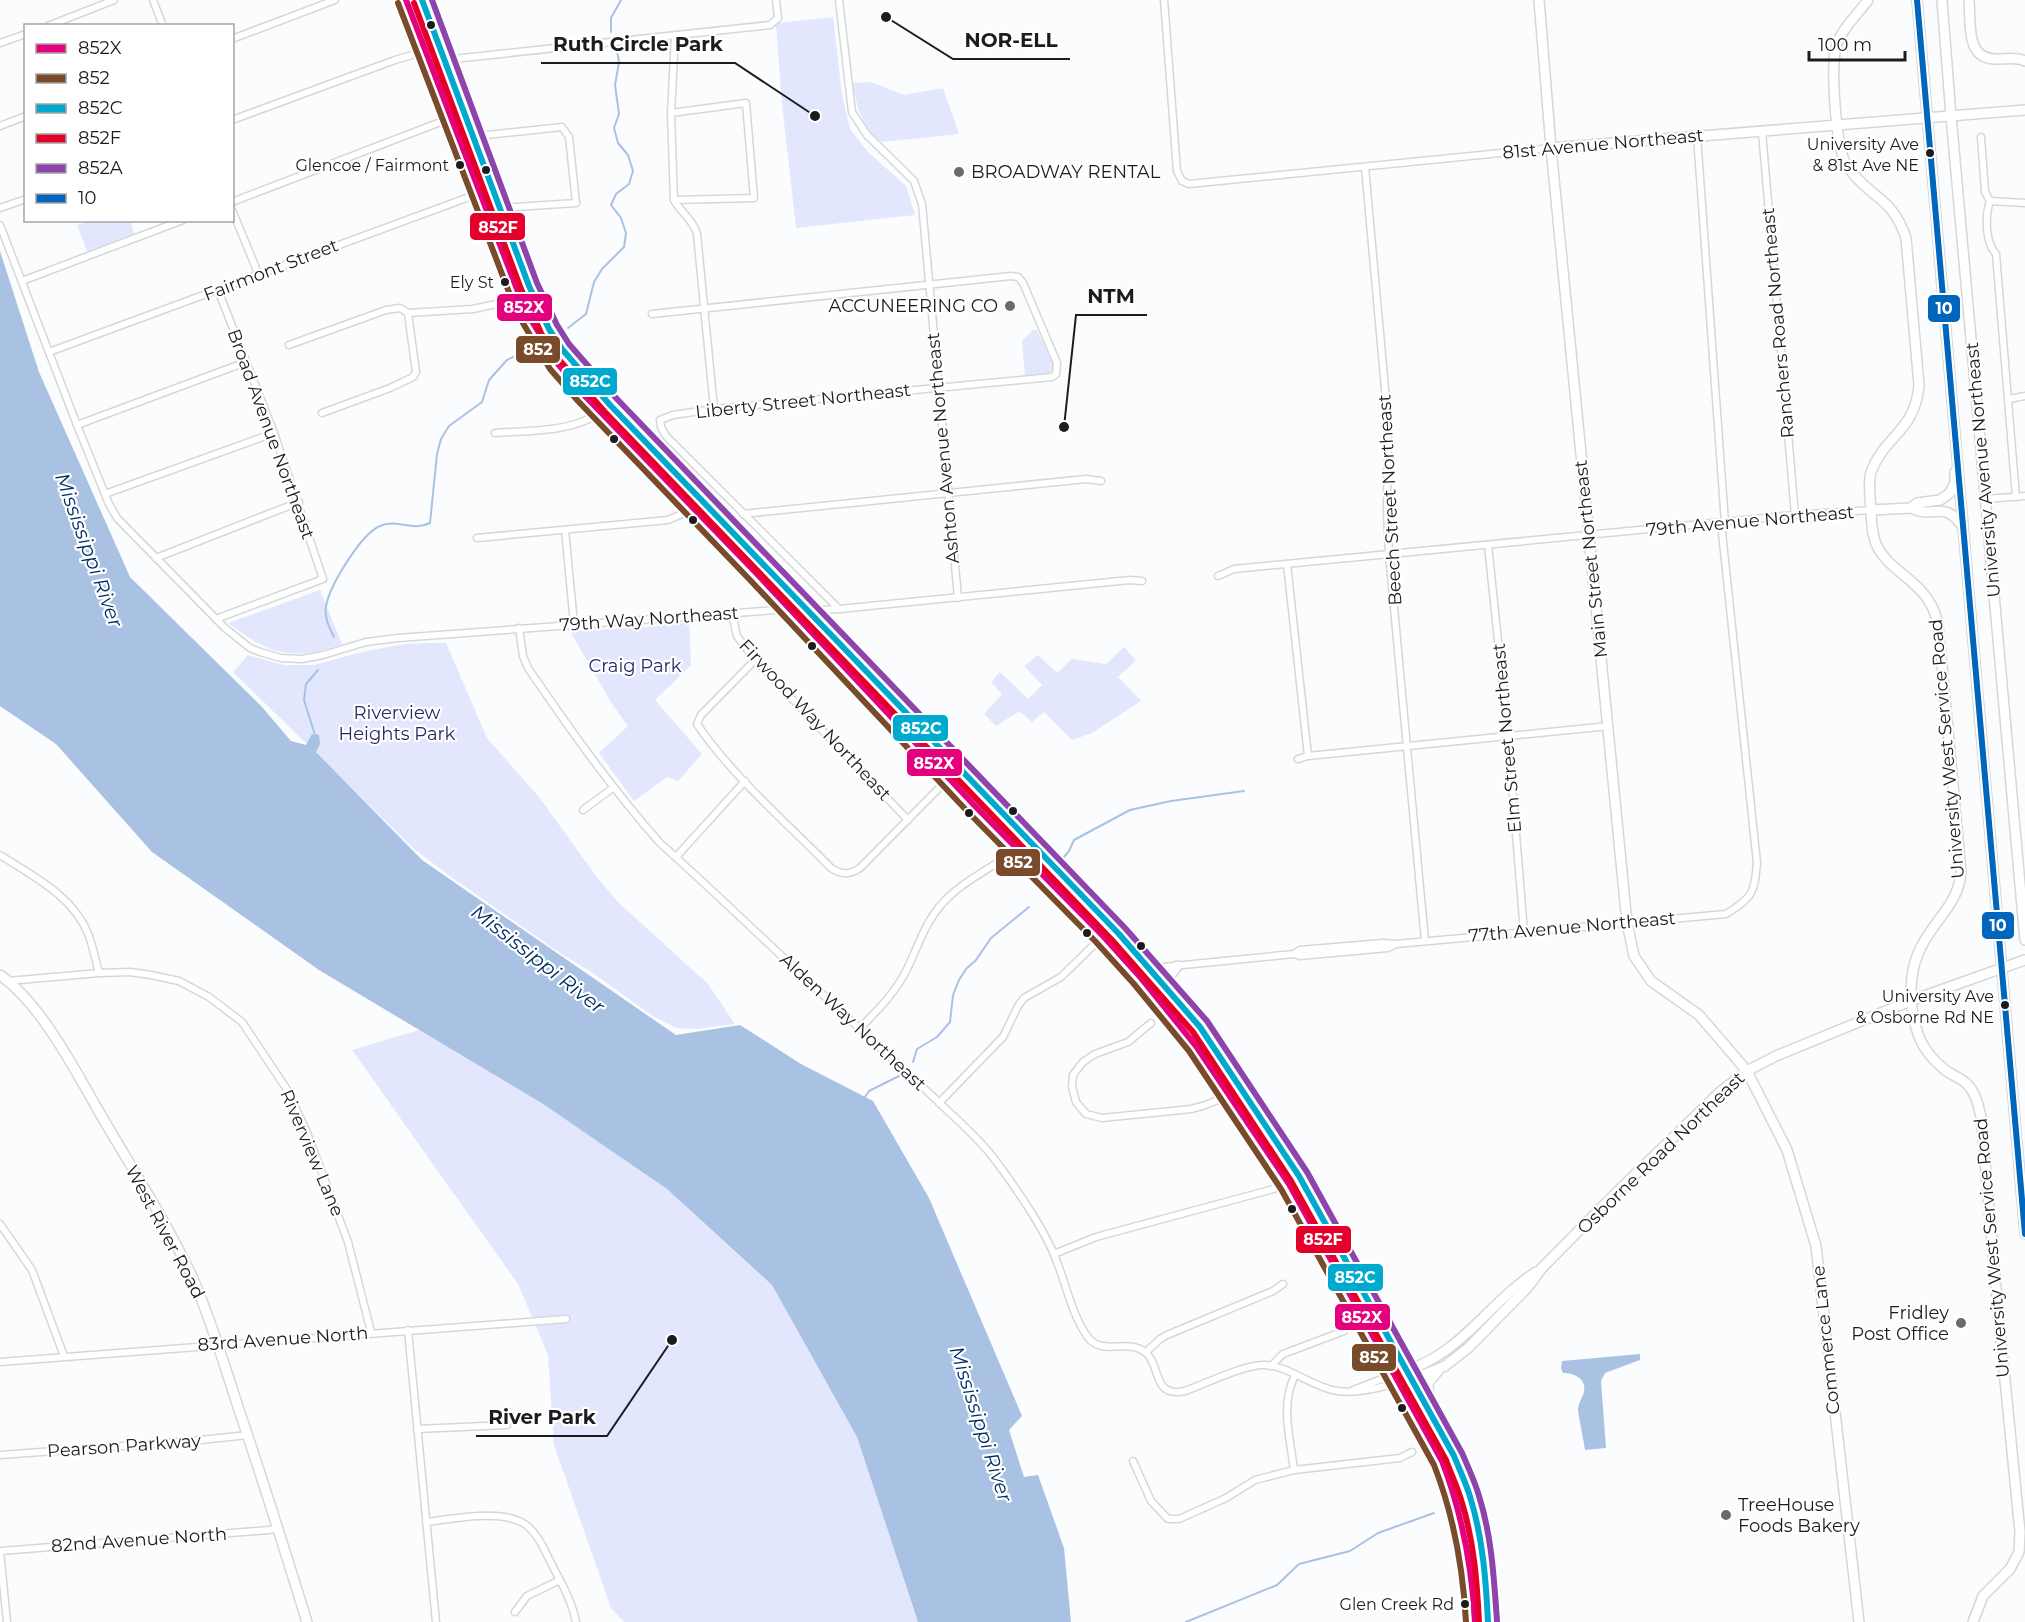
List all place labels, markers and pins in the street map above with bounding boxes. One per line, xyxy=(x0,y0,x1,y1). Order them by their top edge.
unlabelled marker xyxy=(425,19,437,31)
callout: NOR-ELL xyxy=(953,21,1070,59)
callout: Ruth Circle Park xyxy=(541,25,735,63)
place label: University Ave & 81st Ave NE xyxy=(1807,135,1919,175)
marker: University Ave & 81st Ave NE xyxy=(1924,147,1936,159)
place label: Glencoe / Fairmont xyxy=(295,156,450,175)
marker: Glencoe / Fairmont xyxy=(454,159,466,171)
place label: BROADWAY RENTAL xyxy=(971,161,1161,183)
unlabelled marker xyxy=(480,164,492,176)
marker: BROADWAY RENTAL xyxy=(952,165,966,179)
place label: Ely St xyxy=(450,273,495,292)
marker: Ely St xyxy=(499,276,511,288)
callout: NTM xyxy=(1076,277,1147,315)
place label: ACCUNEERING CO xyxy=(828,295,998,317)
marker: ACCUNEERING CO xyxy=(1003,299,1017,313)
unlabelled marker xyxy=(608,433,620,445)
unlabelled marker xyxy=(687,514,699,526)
unlabelled marker xyxy=(806,640,818,652)
unlabelled marker xyxy=(1007,805,1019,817)
unlabelled marker xyxy=(963,807,975,819)
unlabelled marker xyxy=(1081,927,1093,939)
unlabelled marker xyxy=(1135,940,1147,952)
place label: University Ave & Osborne Rd NE xyxy=(1856,987,1994,1027)
marker: University Ave & Osborne Rd NE xyxy=(1999,999,2011,1011)
unlabelled marker xyxy=(1286,1203,1298,1215)
place label: Fridley Post Office xyxy=(1851,1302,1949,1345)
marker: Fridley Post Office xyxy=(1954,1316,1968,1330)
callout: River Park xyxy=(476,1398,607,1436)
unlabelled marker xyxy=(1396,1402,1408,1414)
place label: TreeHouse Foods Bakery xyxy=(1738,1494,1860,1537)
marker: TreeHouse Foods Bakery xyxy=(1719,1508,1733,1522)
place label: Glen Creek Rd xyxy=(1340,1595,1454,1614)
marker: Glen Creek Rd xyxy=(1459,1598,1471,1610)

